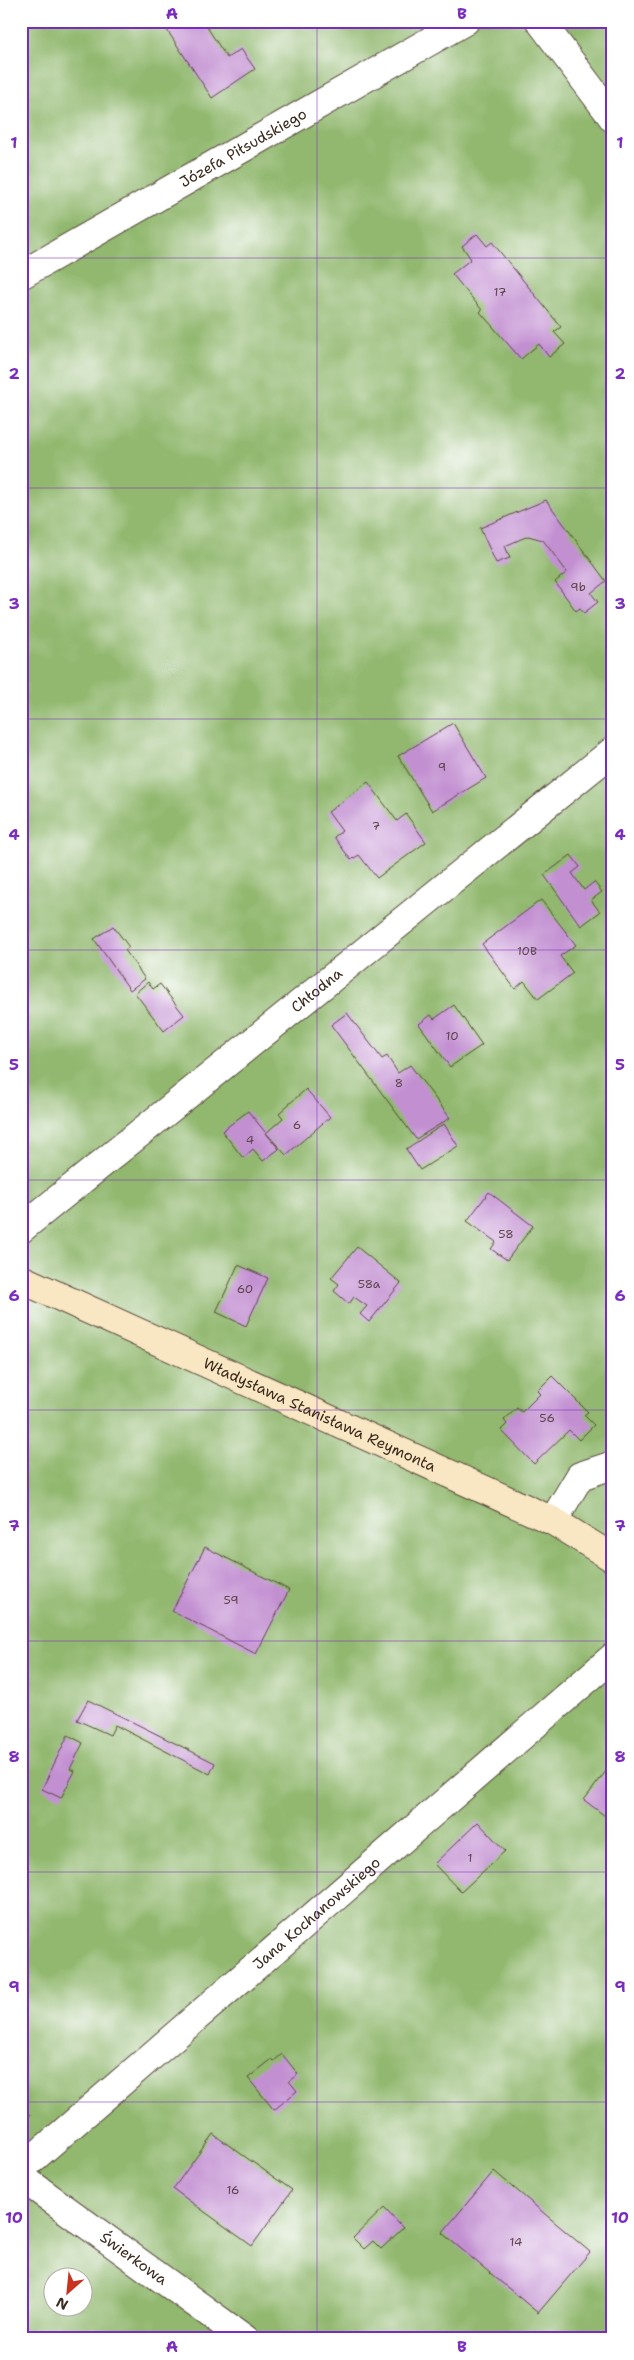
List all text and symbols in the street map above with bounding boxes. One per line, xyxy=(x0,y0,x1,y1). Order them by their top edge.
text: A xyxy=(166,3,178,24)
text: B xyxy=(457,3,467,24)
street label: Józefa Piłsudskiego xyxy=(176,104,310,192)
text: 1 xyxy=(10,132,18,153)
text: 1 xyxy=(616,132,624,153)
house number: 17 xyxy=(494,284,506,300)
text: 2 xyxy=(8,363,20,384)
text: 2 xyxy=(614,363,626,384)
house number: 9b xyxy=(570,579,586,595)
text: 3 xyxy=(8,593,20,614)
text: 3 xyxy=(614,593,626,614)
house number: 9 xyxy=(438,759,446,775)
house number: 7 xyxy=(372,818,380,834)
text: 4 xyxy=(8,824,20,845)
text: 4 xyxy=(614,824,626,845)
house number: 10B xyxy=(517,943,537,959)
street label: Chłodna xyxy=(287,963,347,1017)
house number: 10 xyxy=(445,1028,459,1044)
text: 5 xyxy=(9,1054,19,1075)
text: 5 xyxy=(615,1054,625,1075)
house number: 8 xyxy=(395,1075,403,1091)
house number: 6 xyxy=(293,1117,301,1133)
house number: 4 xyxy=(246,1132,254,1148)
house number: 58 xyxy=(498,1226,514,1242)
house number: 58a xyxy=(358,1276,381,1292)
house number: 60 xyxy=(237,1281,253,1297)
text: 6 xyxy=(8,1285,20,1306)
text: 6 xyxy=(614,1285,626,1306)
street label: Władysława Stanisława Reymonta xyxy=(200,1353,440,1477)
house number: 56 xyxy=(539,1410,555,1426)
text: 7 xyxy=(8,1515,20,1536)
text: 7 xyxy=(614,1515,626,1536)
house number: 59 xyxy=(223,1592,239,1608)
text: 8 xyxy=(8,1746,20,1767)
text: 8 xyxy=(614,1746,626,1767)
house number: 1 xyxy=(467,1850,473,1866)
street label: Jana Kochanowskiego xyxy=(249,1852,385,1974)
text: 9 xyxy=(8,1976,20,1997)
text: 9 xyxy=(614,1976,626,1997)
house number: 16 xyxy=(226,2182,240,2198)
text: 10 xyxy=(5,2207,23,2228)
text: 10 xyxy=(611,2207,629,2228)
street label: Świerkowa xyxy=(96,2227,172,2290)
house number: 14 xyxy=(510,2234,522,2250)
north arrow xyxy=(42,2268,92,2318)
text: N xyxy=(53,2293,71,2314)
text: A xyxy=(166,2336,178,2357)
text: B xyxy=(457,2336,467,2357)

